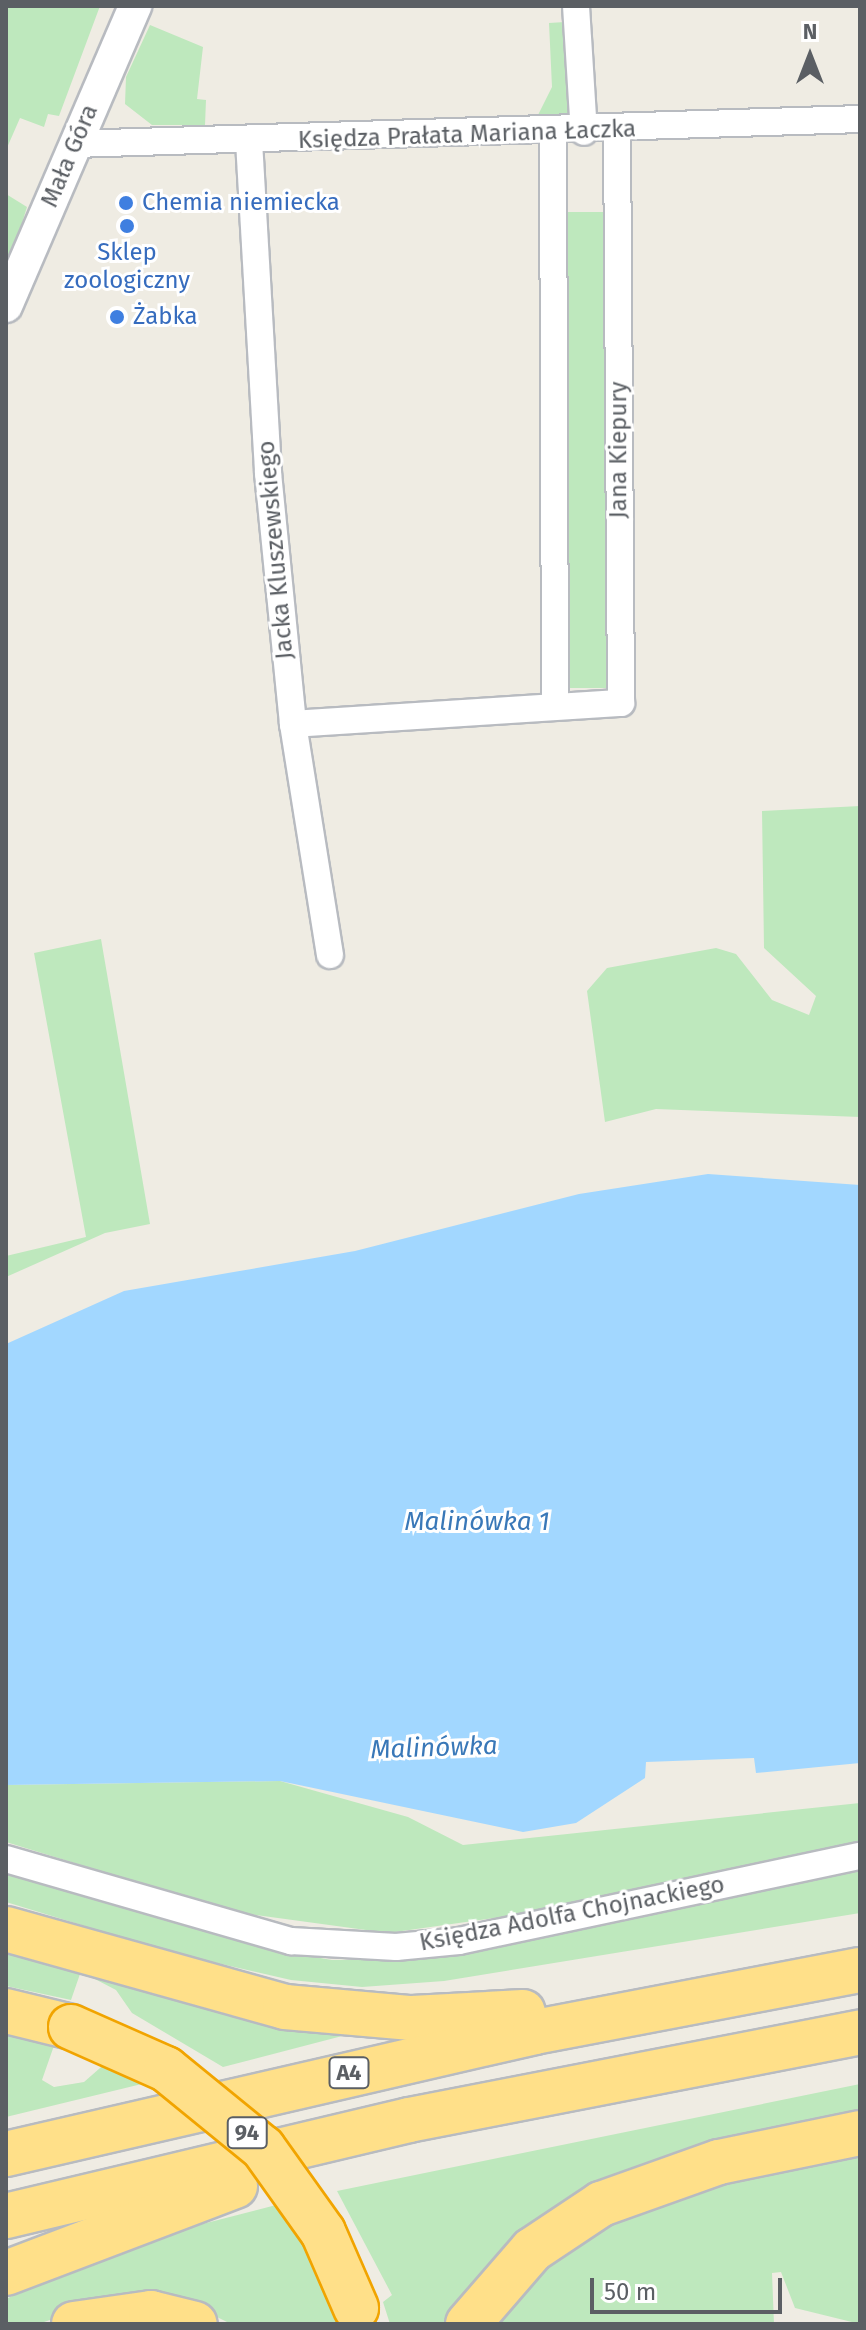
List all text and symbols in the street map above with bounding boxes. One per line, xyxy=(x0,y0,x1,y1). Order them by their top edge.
north arrow xyxy=(770,16,850,96)
text: N xyxy=(803,18,817,45)
street label: Mała Góra xyxy=(35,100,105,212)
street label: Księdza Prałata Mariana Łaczka xyxy=(297,115,637,155)
place label: Chemia niemiecka xyxy=(142,189,340,217)
marker: Chemia niemiecka xyxy=(117,194,135,212)
marker: Sklep zoologiczny xyxy=(118,217,136,235)
place label: Sklep zoologiczny xyxy=(64,239,190,295)
place label: Żabka xyxy=(133,303,197,331)
marker: Żabka xyxy=(108,308,126,326)
street label: Jana Kiepury xyxy=(605,381,633,519)
street label: Jacka Kluszewskiego xyxy=(252,439,300,661)
water label: Malinówka 1 xyxy=(404,1506,550,1538)
water label: Malinówka xyxy=(370,1730,498,1766)
street label: Księdza Adolfa Chojnackiego xyxy=(417,1870,727,1958)
road number: A4 xyxy=(327,2055,371,2091)
road number: 94 xyxy=(225,2115,269,2151)
scale bar xyxy=(594,2262,786,2312)
text: 50 m xyxy=(604,2278,656,2306)

